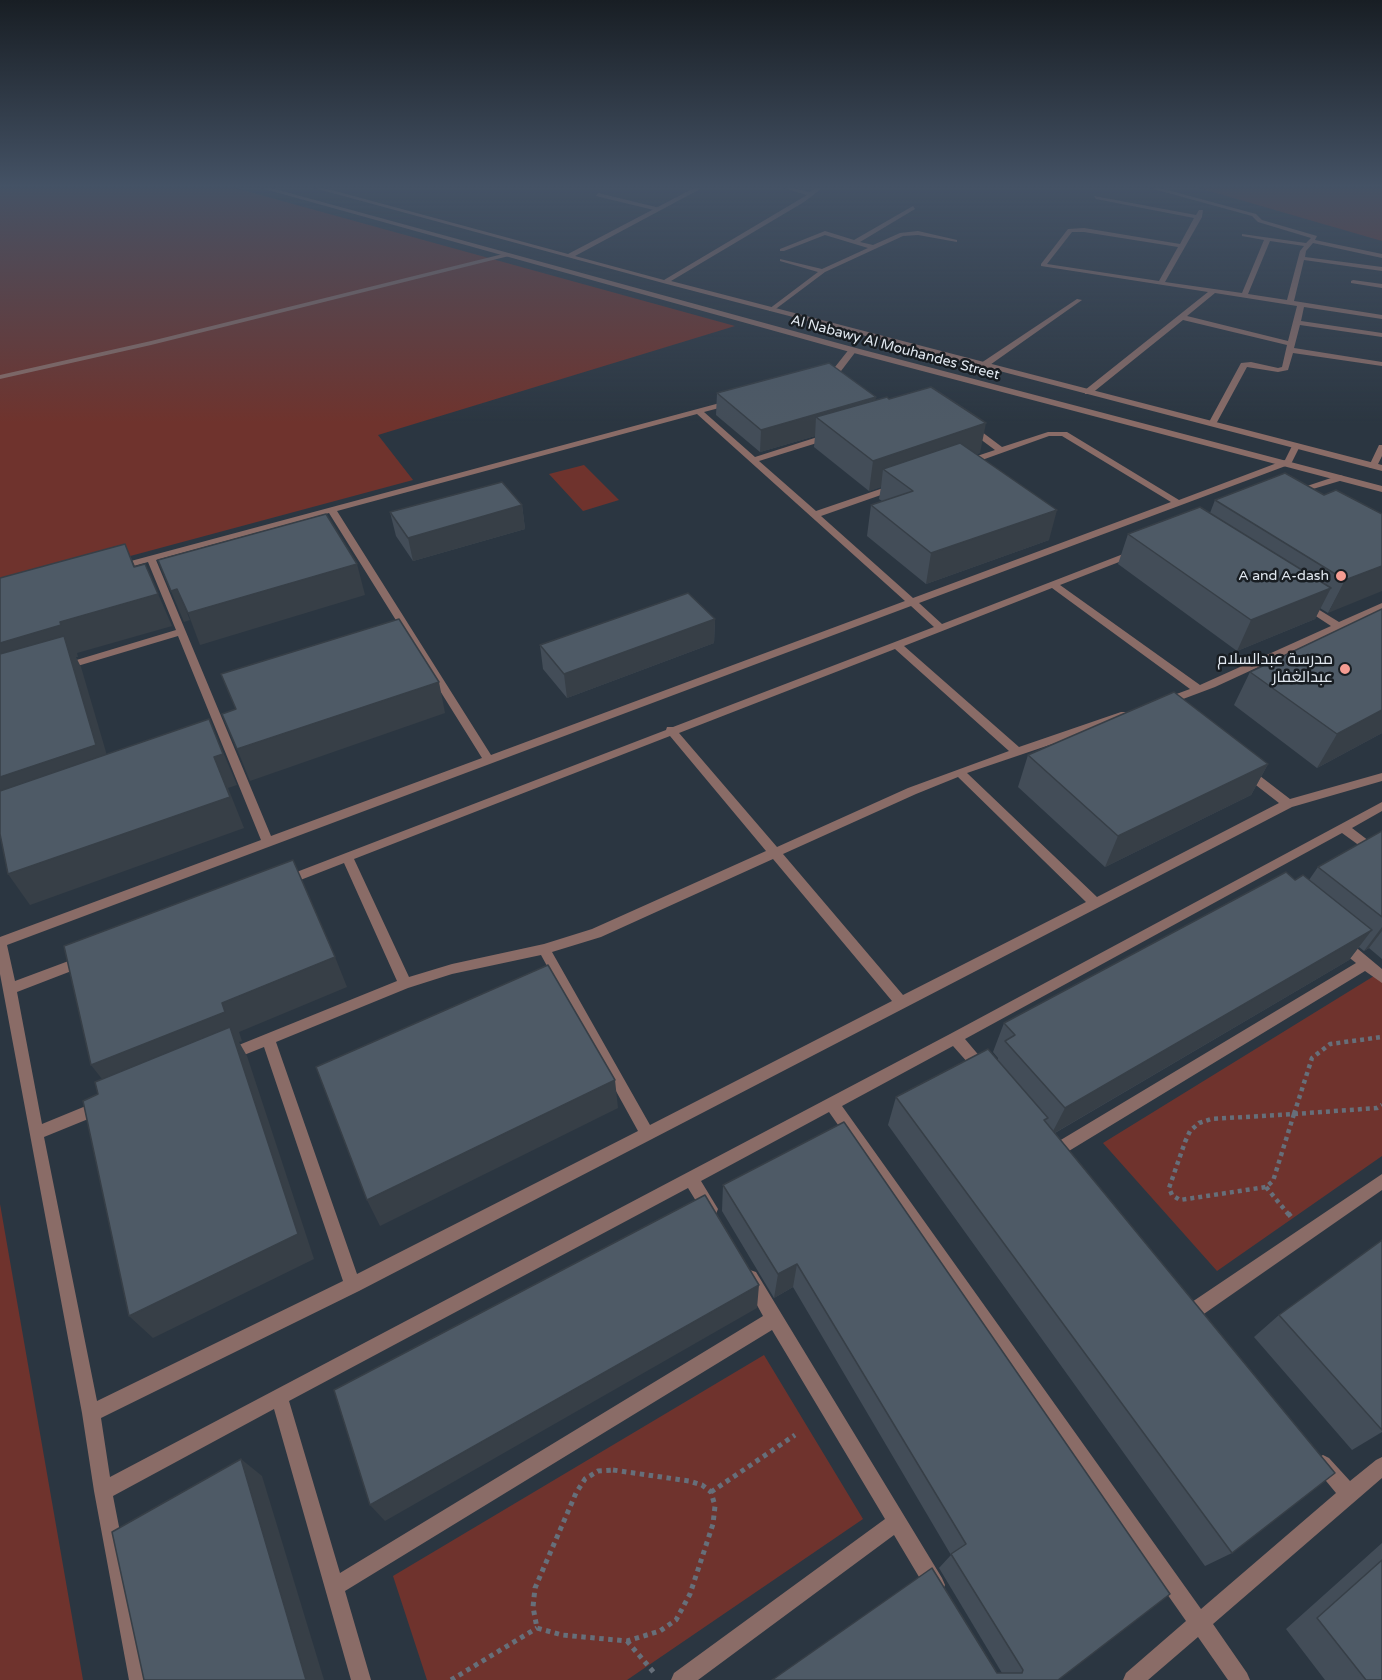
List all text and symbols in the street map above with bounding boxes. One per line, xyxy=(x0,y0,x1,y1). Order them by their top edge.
street label: Al Nabawy Al Mouhandes Street xyxy=(789,312,1001,384)
place label: A and A-dash xyxy=(1238,568,1329,584)
marker: A and A-dash xyxy=(1334,569,1348,583)
place label: مدرسة عبدالسلام عبدالغفار xyxy=(1217,650,1333,688)
marker: مدرسة عبدالسلام عبدالغفار xyxy=(1338,662,1352,676)

